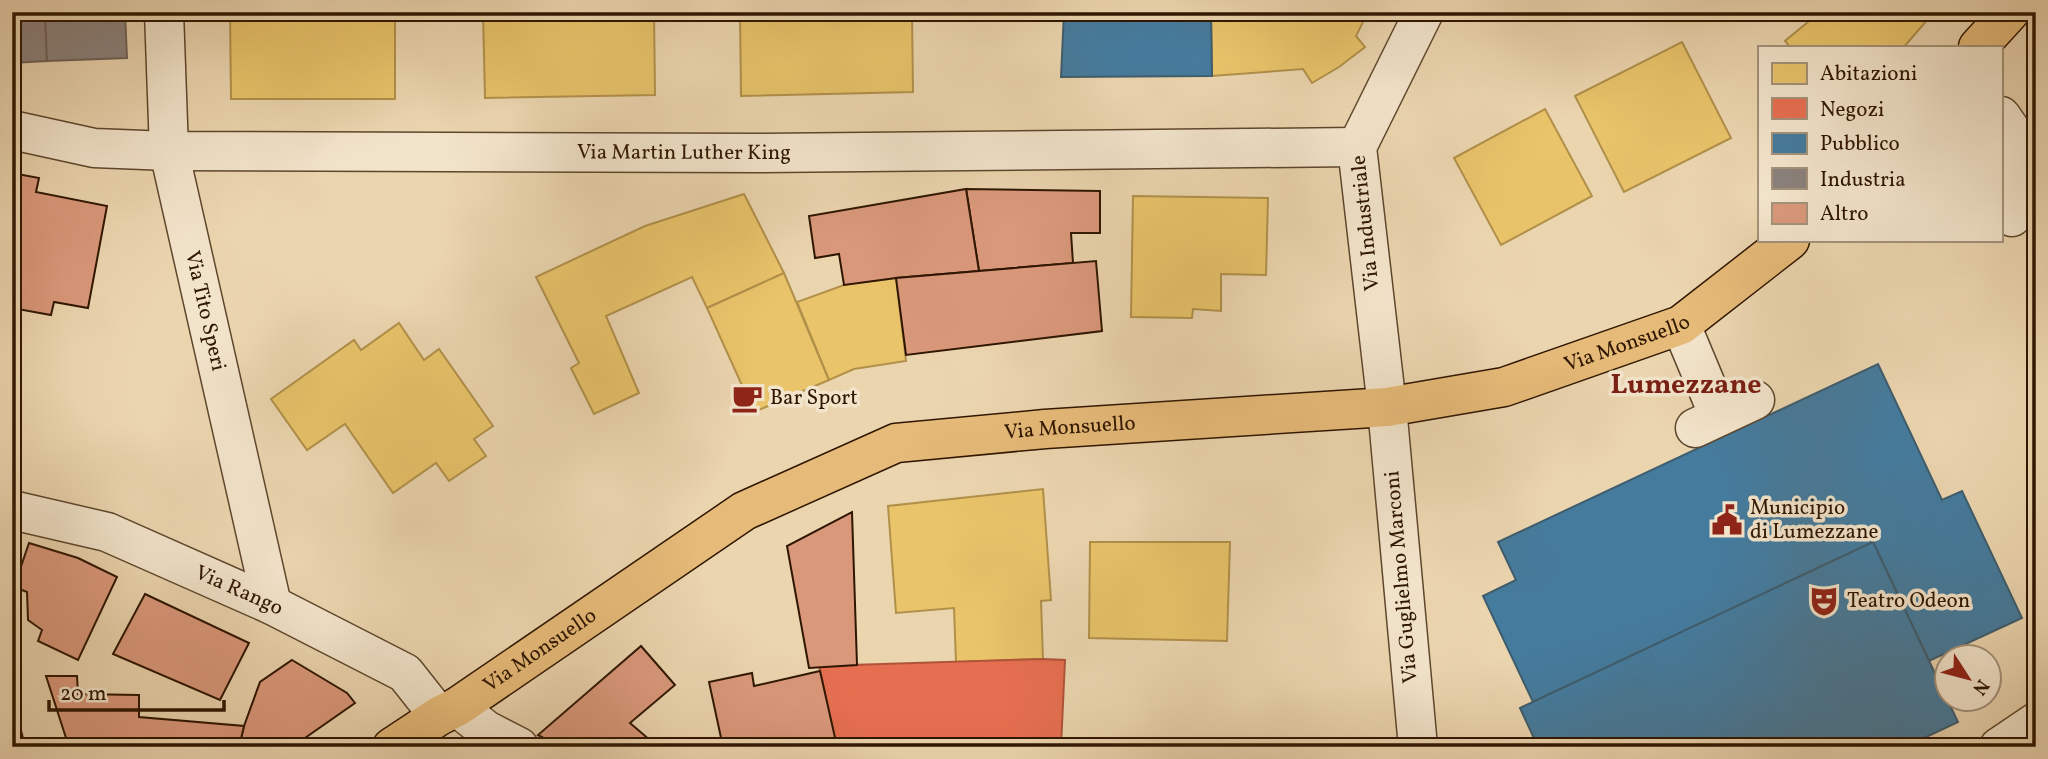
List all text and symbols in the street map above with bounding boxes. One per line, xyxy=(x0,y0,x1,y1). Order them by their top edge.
legend xyxy=(1758,46,2002,242)
text: Abitazioni xyxy=(1820,60,1917,89)
text: Negozi xyxy=(1820,96,1884,125)
text: Pubblico xyxy=(1820,130,1900,159)
street label: Via Martin Luther King xyxy=(577,138,791,168)
street label: Via Industriale xyxy=(1344,154,1388,292)
text: Industria xyxy=(1820,166,1906,195)
text: Altro xyxy=(1820,200,1868,229)
street label: Via Tito Speri xyxy=(178,248,233,374)
street label: Via Monsuello xyxy=(1560,308,1697,379)
district label: Lumezzane xyxy=(1610,366,1762,405)
cafe icon: Bar Sport xyxy=(730,381,764,415)
place label: Bar Sport xyxy=(770,384,858,413)
street label: Via Monsuello xyxy=(1003,409,1137,447)
street label: Via Guglielmo Marconi xyxy=(1378,470,1426,684)
place label: Municipio di Lumezzane xyxy=(1750,494,1879,547)
public building icon: Municipio di Lumezzane xyxy=(1710,503,1744,537)
street label: Via Rango xyxy=(190,558,288,623)
theatre icon: Teatro Odeon xyxy=(1807,584,1841,618)
place label: Teatro Odeon xyxy=(1847,587,1970,616)
street label: Via Monsuello xyxy=(477,601,603,699)
north arrow xyxy=(1932,644,2002,714)
scale bar xyxy=(49,668,224,712)
text: N xyxy=(1965,674,1995,700)
text: 20 m xyxy=(60,680,106,709)

